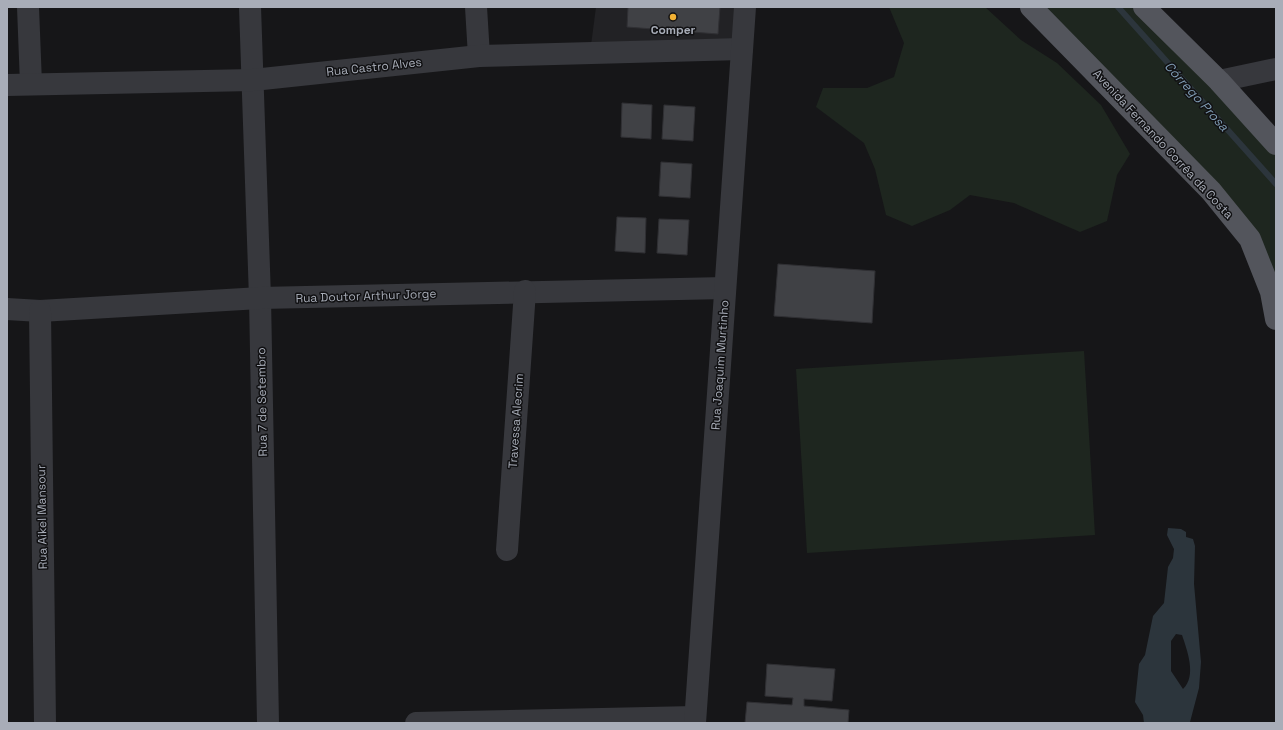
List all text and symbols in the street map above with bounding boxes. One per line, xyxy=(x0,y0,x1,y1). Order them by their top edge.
marker: Comper xyxy=(668,12,678,22)
place label: Comper xyxy=(651,22,696,38)
street label: Rua Castro Alves xyxy=(325,54,423,80)
water label: Córrego Prosa xyxy=(1161,58,1233,135)
street label: Avenida Fernando Corrêa da Costa xyxy=(1089,66,1237,222)
street label: Rua Doutor Arthur Jorge xyxy=(295,286,437,306)
street label: Rua Joaquim Murtinho xyxy=(707,300,733,430)
street label: Rua 7 de Setembro xyxy=(253,347,271,457)
street label: Travessa Alecrim xyxy=(505,373,527,469)
street label: Rua Aikel Mansour xyxy=(33,464,51,570)

